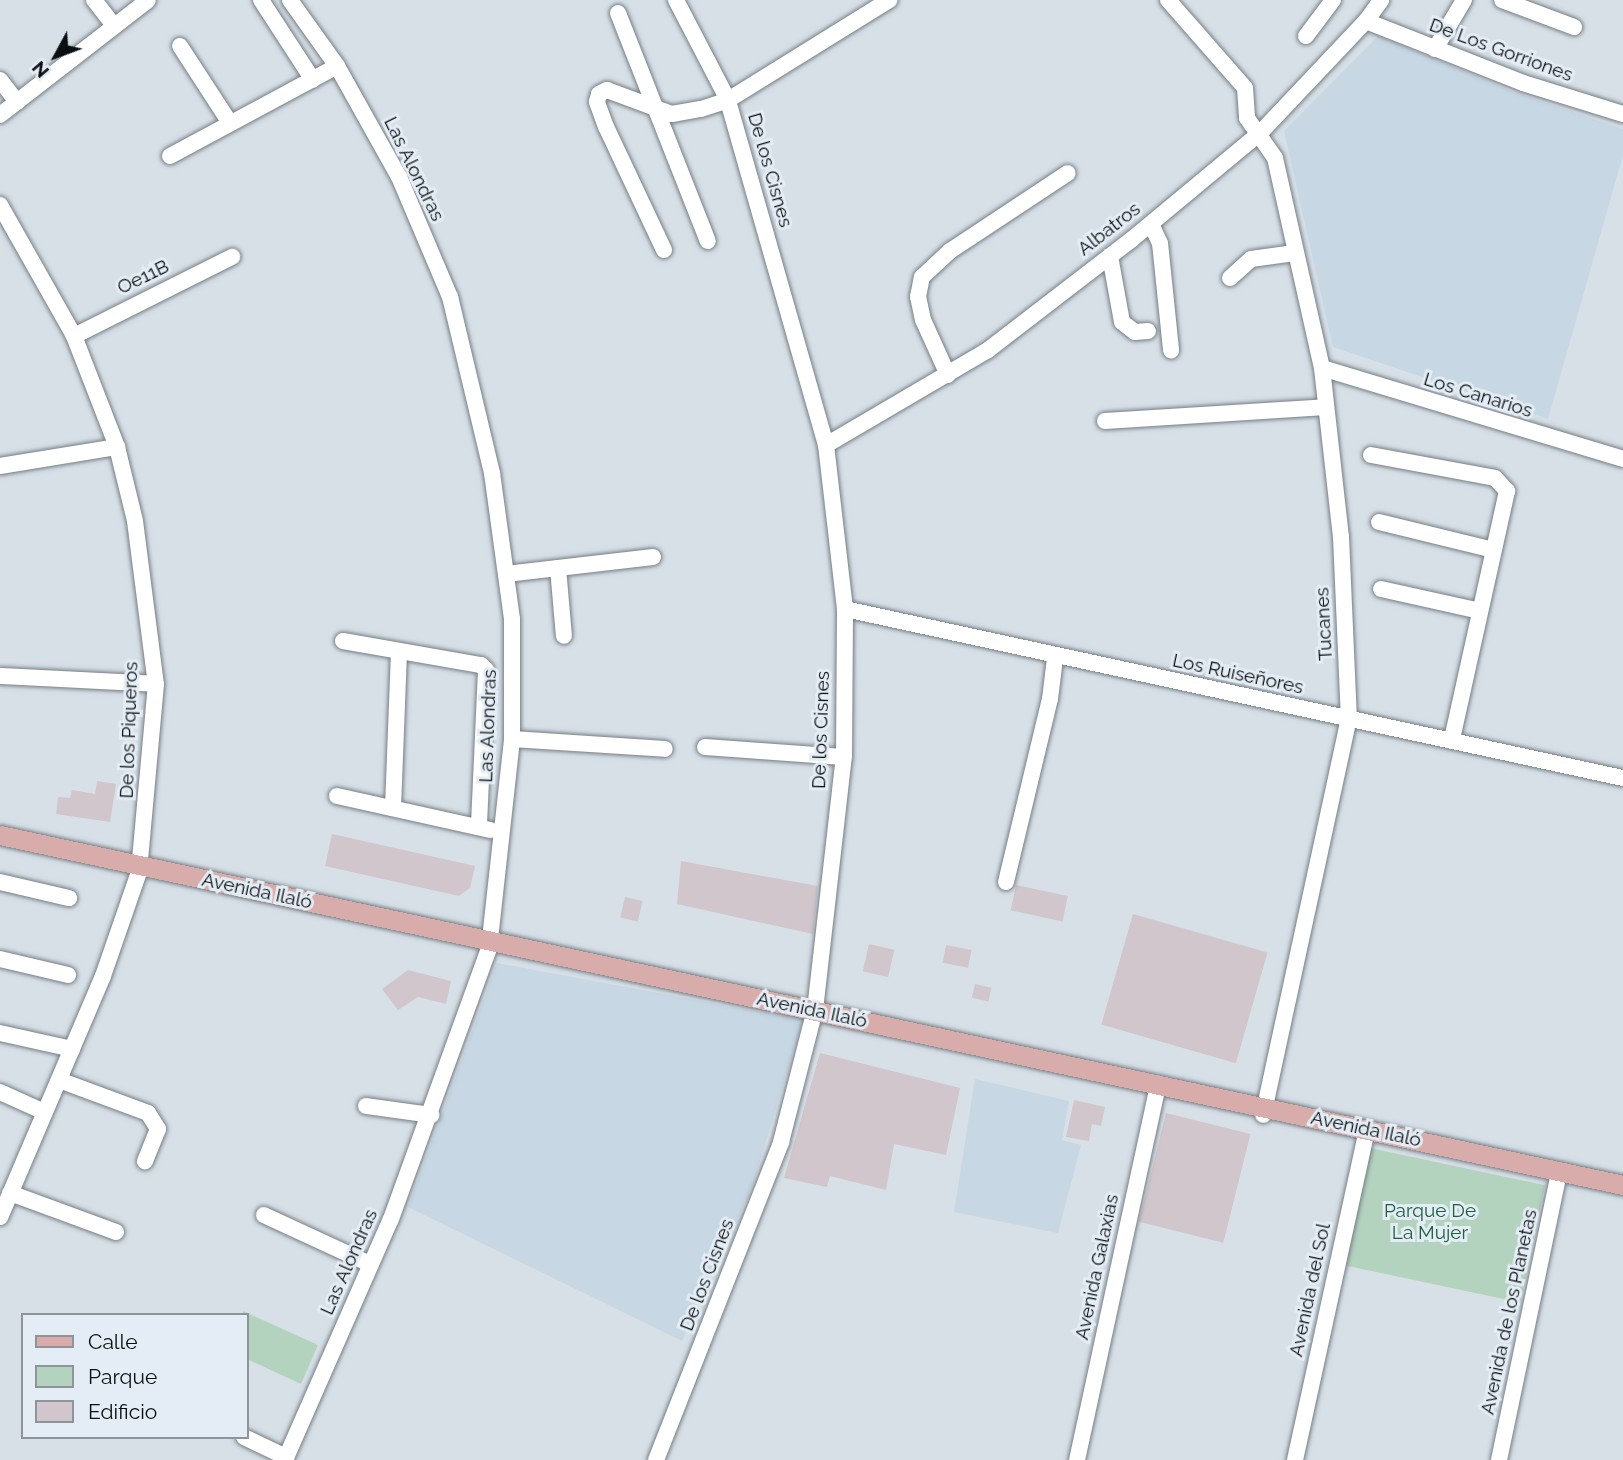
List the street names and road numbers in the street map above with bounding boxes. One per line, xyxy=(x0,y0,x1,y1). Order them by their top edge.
street label: De Los Gorriones xyxy=(1426,13,1576,87)
street label: De los Cisnes xyxy=(743,110,797,230)
street label: Las Alondras xyxy=(379,113,449,225)
street label: Albatros xyxy=(1073,197,1145,261)
street label: Oe11B xyxy=(114,255,172,299)
street label: Los Canarios xyxy=(1421,368,1535,422)
street label: Tucanes xyxy=(1311,587,1337,661)
street label: Los Ruiseñores xyxy=(1170,649,1306,699)
street label: De los Piqueros xyxy=(115,661,143,799)
street label: Las Alondras xyxy=(475,669,501,783)
street label: De los Cisnes xyxy=(808,671,834,789)
street label: Avenida Ilaló xyxy=(200,868,314,914)
street label: Avenida Ilaló xyxy=(755,987,869,1033)
street label: Avenida Ilaló xyxy=(1309,1106,1423,1152)
street label: Avenida Galaxias xyxy=(1070,1192,1124,1342)
street label: Las Alondras xyxy=(315,1205,383,1319)
street label: Avenida de los Planetas xyxy=(1476,1207,1542,1417)
street label: De los Cisnes xyxy=(675,1216,739,1334)
street label: Avenida del Sol xyxy=(1285,1221,1335,1359)

